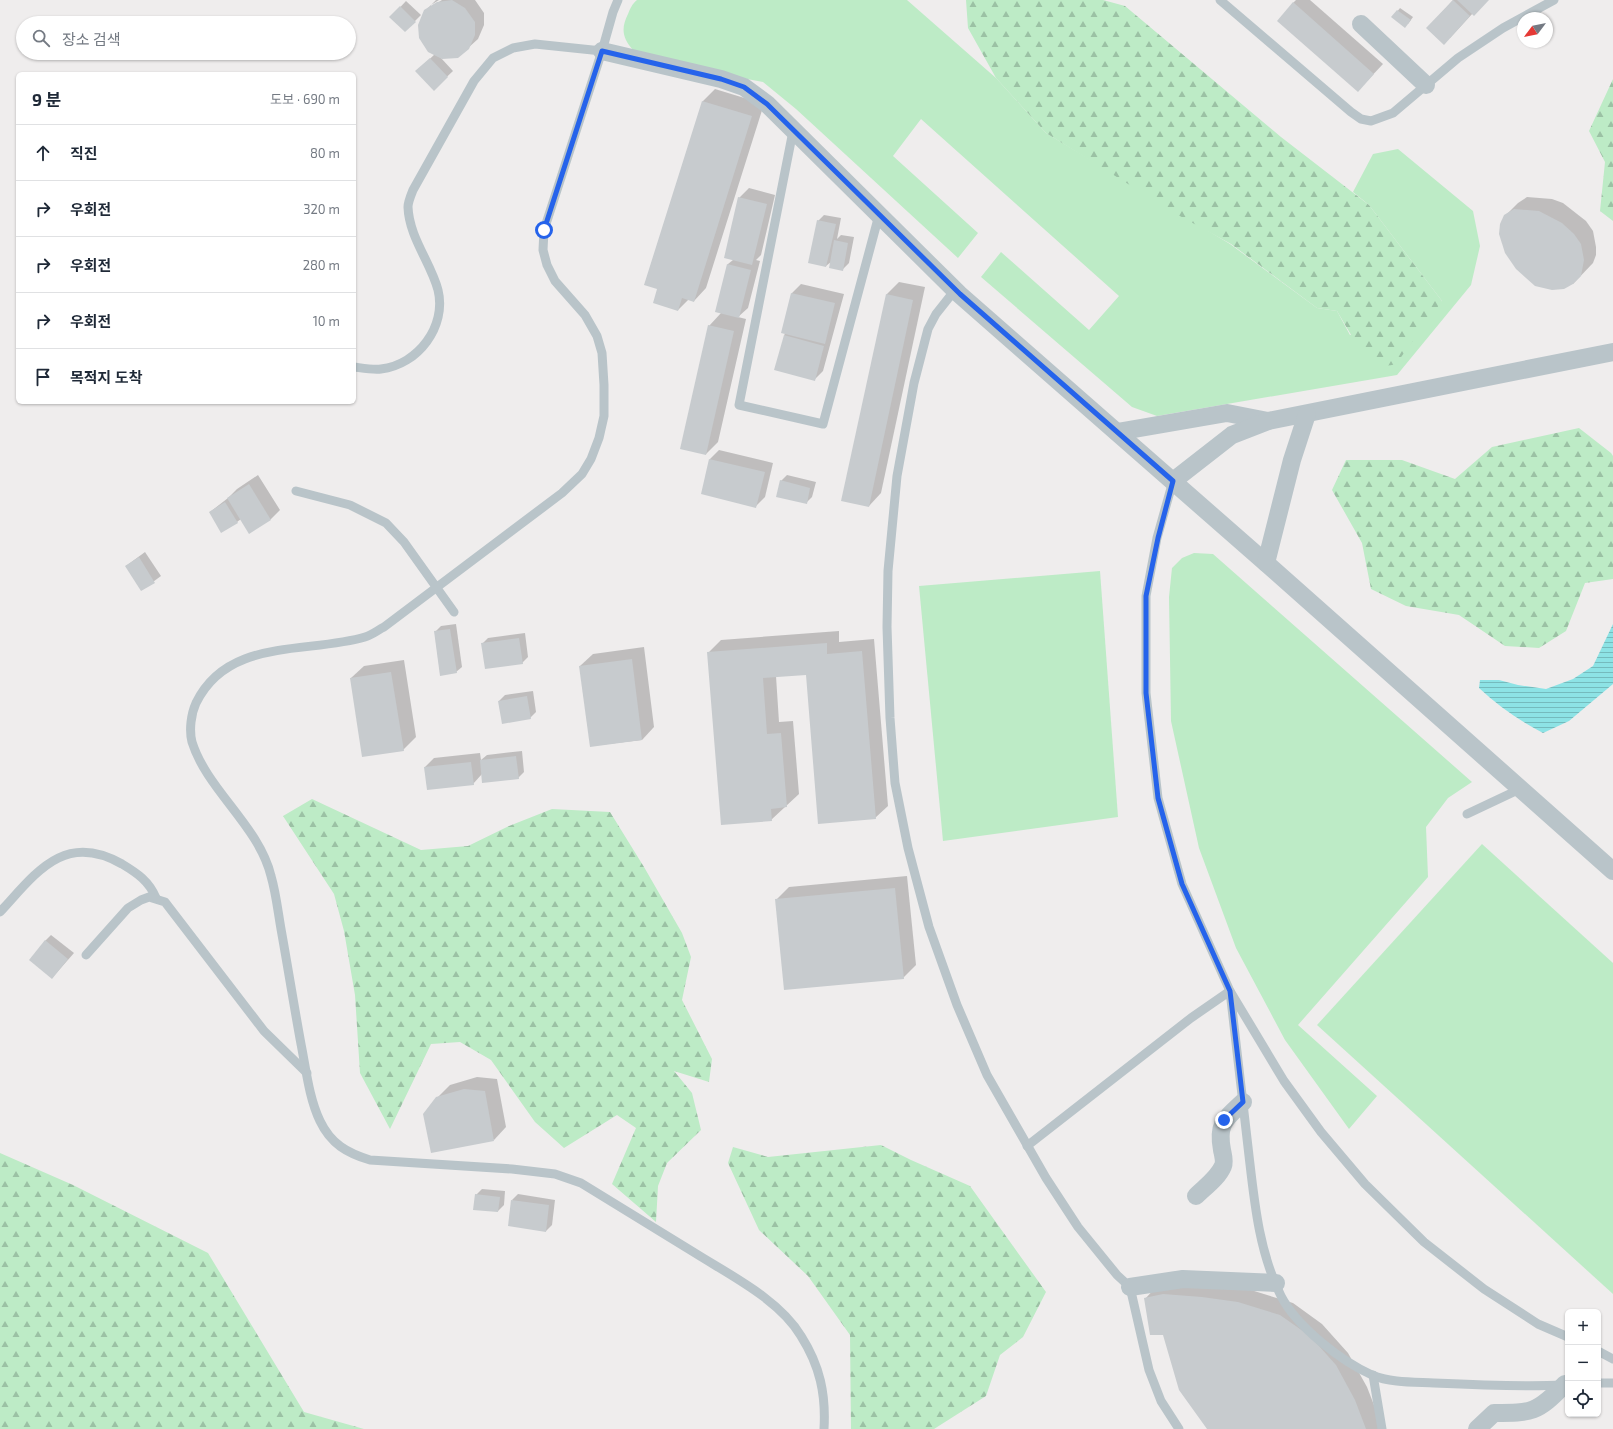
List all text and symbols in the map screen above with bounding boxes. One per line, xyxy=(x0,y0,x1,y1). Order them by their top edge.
north arrow xyxy=(1517,12,1553,48)
search box xyxy=(16,16,356,60)
icon: search xyxy=(30,27,52,49)
text: 장소 검색 xyxy=(62,30,121,48)
text: 9 분 xyxy=(32,89,61,109)
text: 도보 · 690 m xyxy=(270,91,340,107)
icon: ahead xyxy=(32,142,54,164)
text: 직진 xyxy=(70,144,98,162)
text: 80 m xyxy=(310,145,340,161)
icon: right xyxy=(32,198,54,220)
text: 우회전 xyxy=(70,200,111,218)
text: 320 m xyxy=(303,201,340,217)
route start xyxy=(535,221,553,239)
icon: right xyxy=(32,254,54,276)
text: 우회전 xyxy=(70,256,111,274)
text: 280 m xyxy=(303,257,340,273)
icon: right xyxy=(32,310,54,332)
text: 우회전 xyxy=(70,312,111,330)
text: 10 m xyxy=(313,313,340,329)
icon: arrive xyxy=(32,366,54,388)
text: 목적지 도착 xyxy=(70,368,142,386)
route end xyxy=(1215,1111,1233,1129)
map controls xyxy=(1565,1309,1601,1417)
button: + xyxy=(1565,1309,1601,1345)
button: − xyxy=(1565,1345,1601,1381)
button: locate xyxy=(1565,1381,1601,1417)

